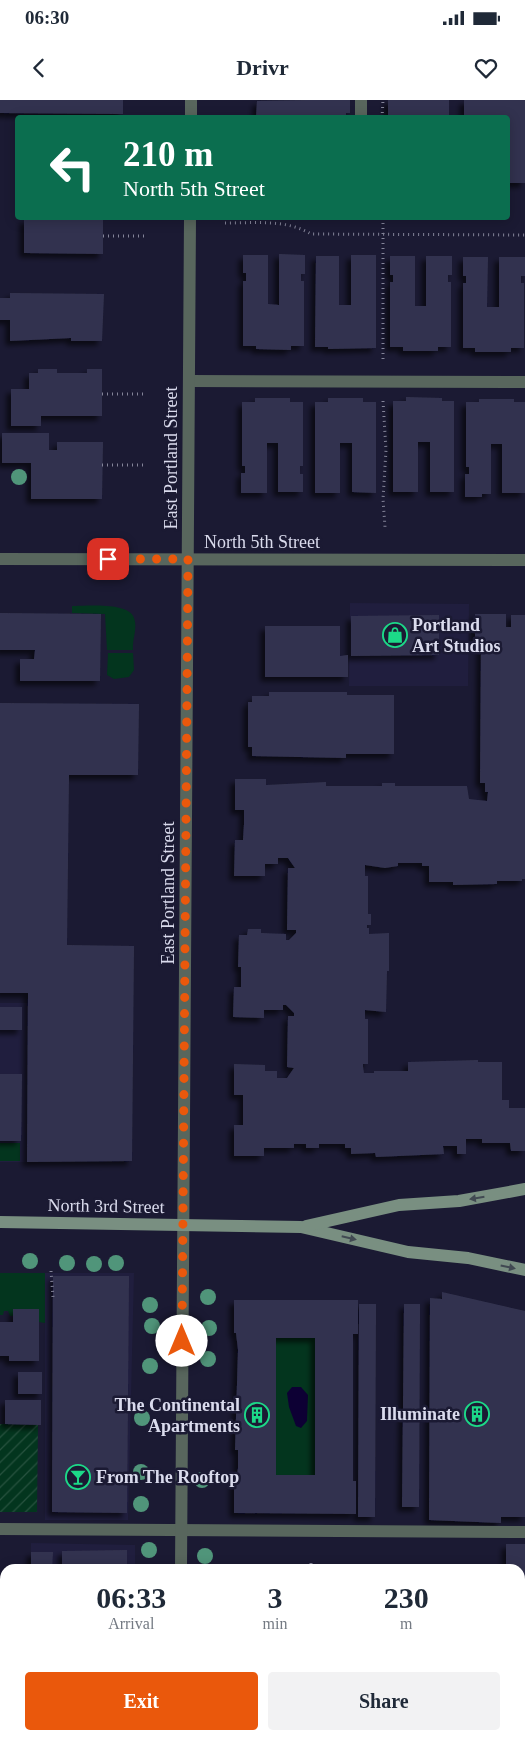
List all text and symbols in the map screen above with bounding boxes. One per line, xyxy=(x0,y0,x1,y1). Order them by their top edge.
text: 06:30 xyxy=(25,7,69,28)
icon: back xyxy=(25,54,53,82)
icon: heart xyxy=(472,54,500,82)
text: Drivr xyxy=(236,55,289,80)
icon: left xyxy=(40,135,105,200)
text: 210 m xyxy=(123,135,213,174)
text: North 5th Street xyxy=(123,176,265,201)
street label: East Portland Street xyxy=(161,387,181,529)
street label: North 5th Street xyxy=(204,532,320,552)
pin xyxy=(87,538,129,580)
icon: arrive xyxy=(94,545,122,573)
place label: Portland Art Studios xyxy=(412,615,501,656)
shop icon: Portland Art Studios xyxy=(382,622,408,648)
street label: East Portland Street xyxy=(158,822,178,964)
one-way arrow xyxy=(469,1194,485,1202)
street label: North 3rd Street xyxy=(47,1195,165,1217)
one-way arrow xyxy=(341,1234,356,1242)
one-way arrow xyxy=(501,1263,517,1271)
position arrow xyxy=(155,1314,207,1366)
place label: The Continental Apartments xyxy=(114,1395,240,1436)
building icon: Illuminate xyxy=(464,1401,490,1427)
building icon: The Continental Apartments xyxy=(244,1402,270,1428)
place label: Illuminate xyxy=(380,1404,460,1424)
bar icon: From The Rooftop xyxy=(65,1464,91,1490)
place label: From The Rooftop xyxy=(96,1467,239,1487)
text: 06:33 xyxy=(96,1581,166,1614)
text: 3 xyxy=(267,1581,282,1614)
text: 230 xyxy=(384,1581,429,1614)
text: Arrival xyxy=(108,1615,154,1632)
text: min xyxy=(263,1615,287,1632)
text: m xyxy=(400,1615,412,1632)
button: Exit xyxy=(25,1672,258,1730)
button: Share xyxy=(268,1672,500,1730)

